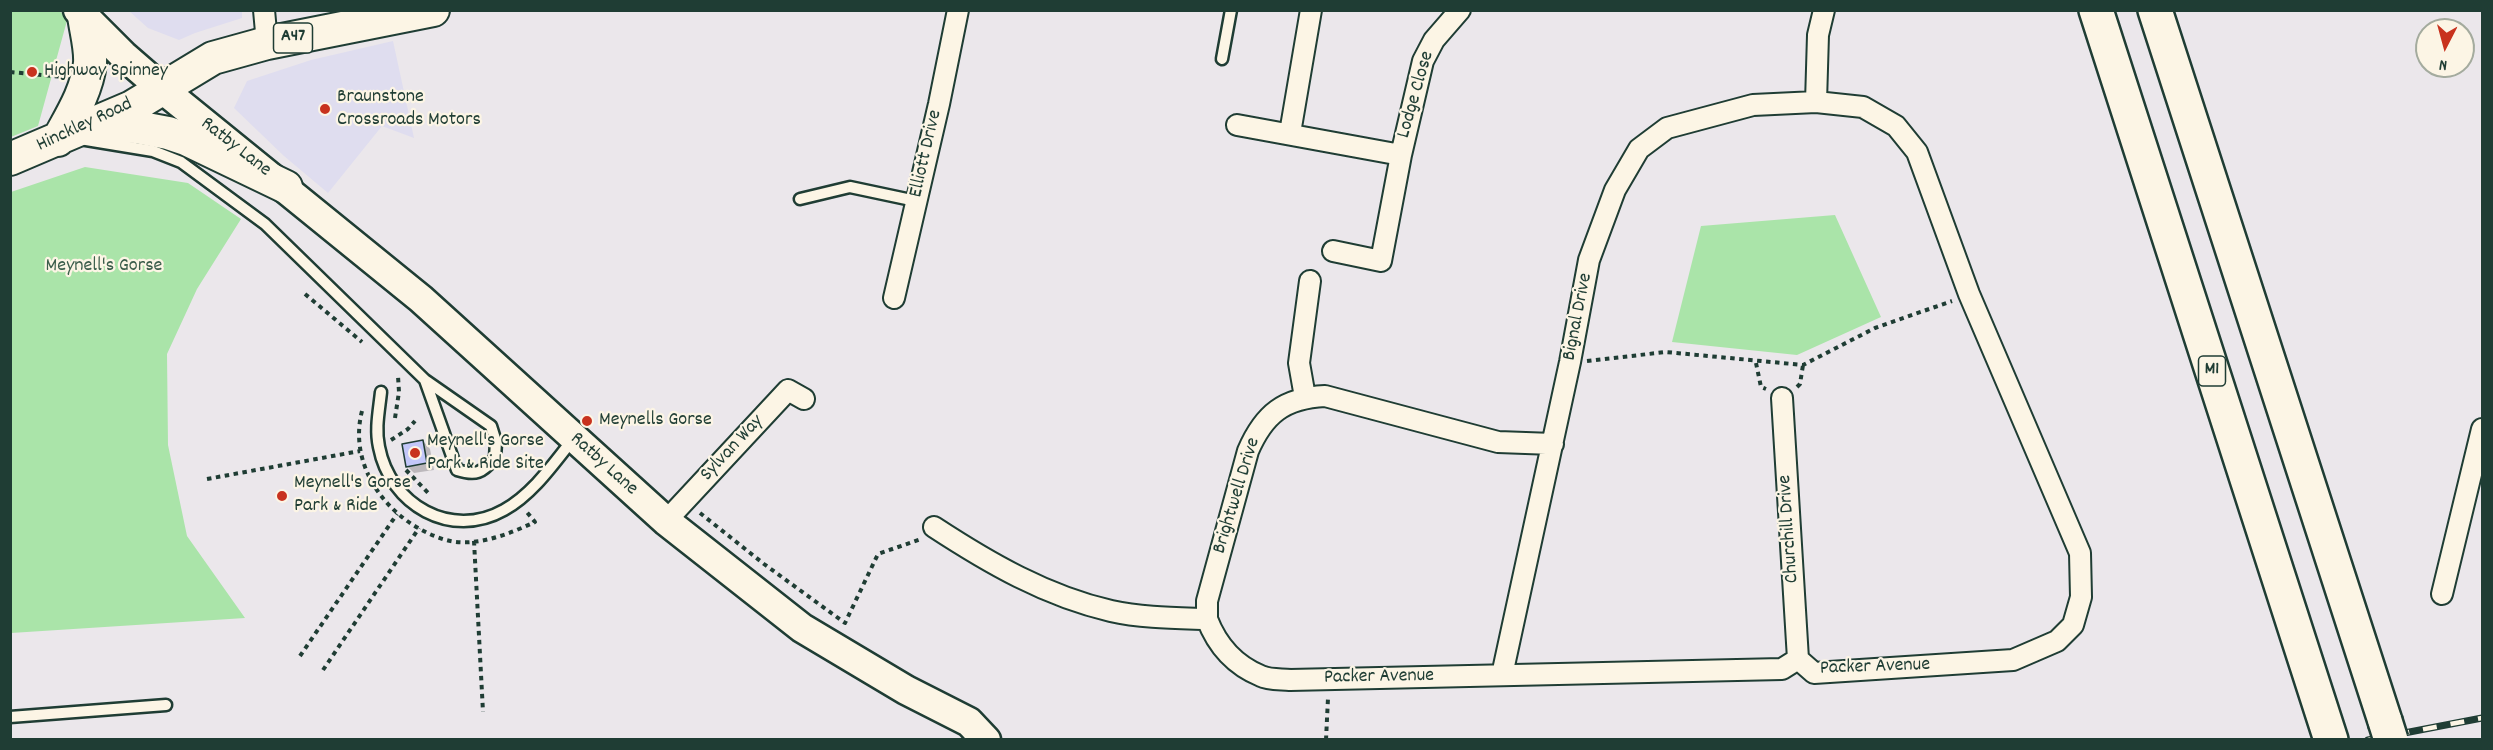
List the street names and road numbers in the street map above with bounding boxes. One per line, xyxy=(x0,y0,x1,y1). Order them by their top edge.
road number: A47 xyxy=(274,23,312,53)
street label: Lodge Close xyxy=(1393,49,1441,141)
street label: Hinckley Road xyxy=(33,93,137,159)
street label: Elliott Drive xyxy=(905,108,949,200)
street label: Ratby Lane xyxy=(195,113,275,183)
street label: Bignal Drive xyxy=(1559,271,1599,363)
road number: M1 xyxy=(2198,356,2226,386)
street label: Sylvan Way xyxy=(696,411,770,487)
street label: Ratby Lane xyxy=(564,428,642,502)
street label: Brightwell Drive xyxy=(1209,435,1267,557)
street label: Churchill Drive xyxy=(1774,474,1806,584)
street label: Packer Avenue xyxy=(1820,654,1930,682)
street label: Packer Avenue xyxy=(1324,665,1434,691)

